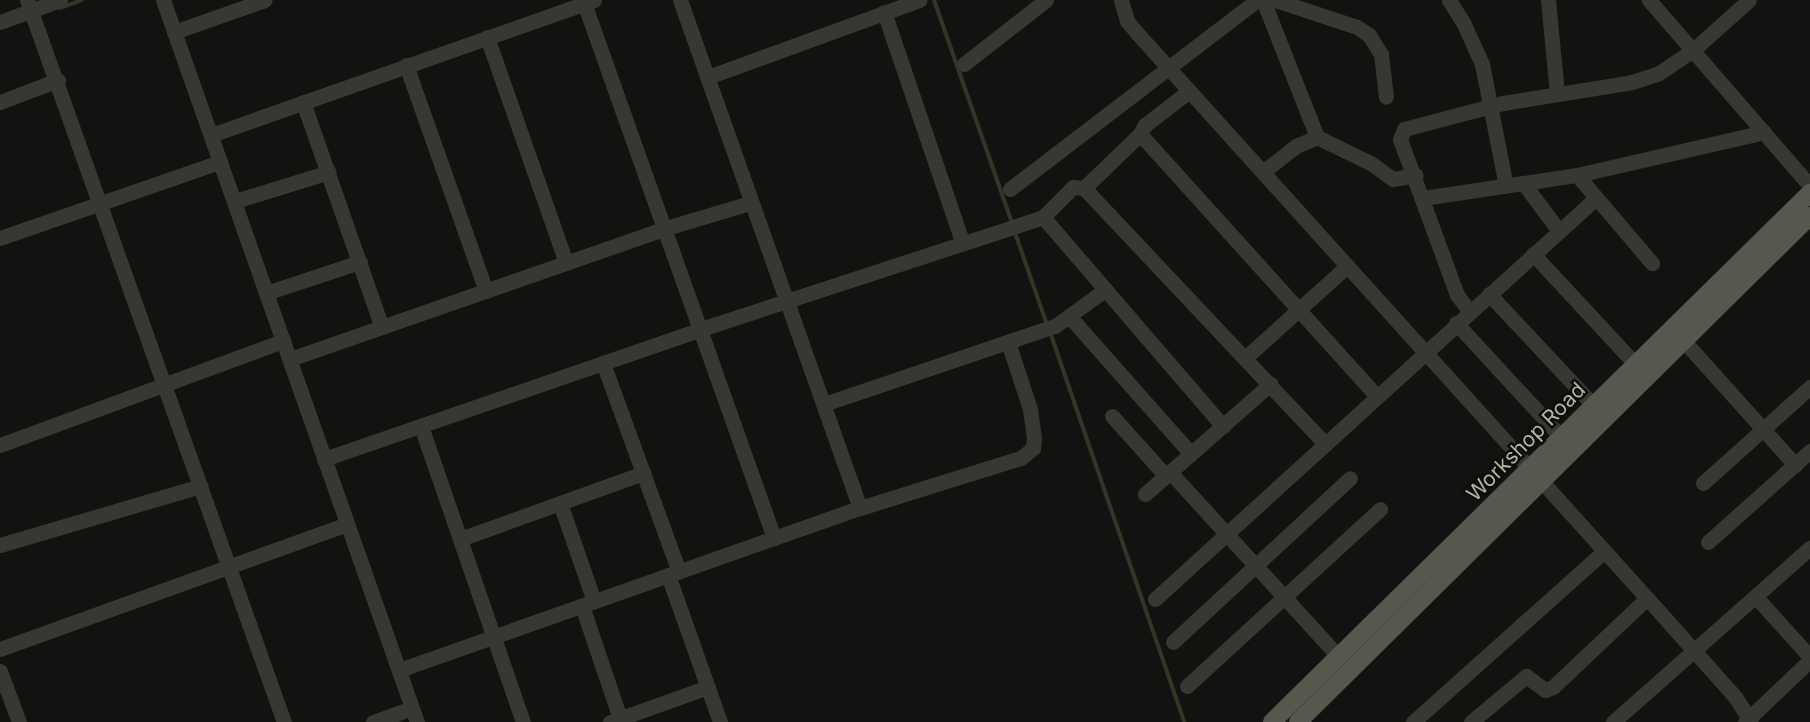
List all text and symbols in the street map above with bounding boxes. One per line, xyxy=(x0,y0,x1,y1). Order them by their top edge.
street label: Workshop Road xyxy=(1461,377,1591,507)

